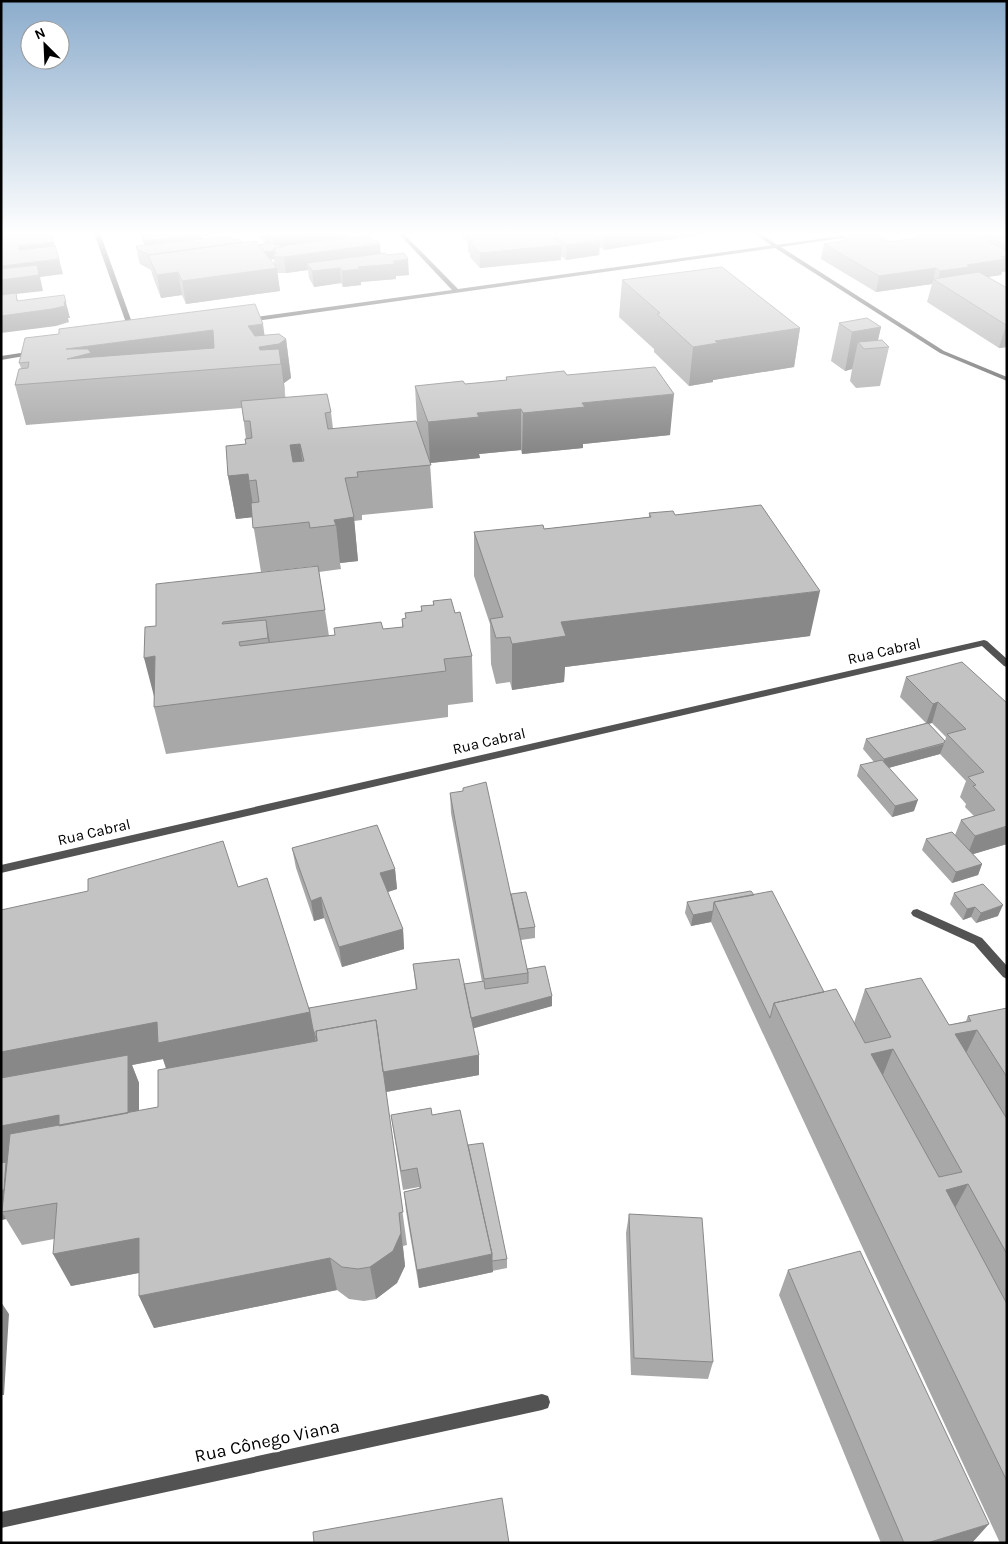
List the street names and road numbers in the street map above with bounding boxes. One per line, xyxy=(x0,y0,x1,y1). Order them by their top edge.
street label: Rua Cabral xyxy=(846,634,922,668)
street label: Rua Cabral xyxy=(451,724,527,758)
street label: Rua Cabral xyxy=(56,815,132,849)
street label: Rua Cônego Viana xyxy=(193,1415,341,1467)

